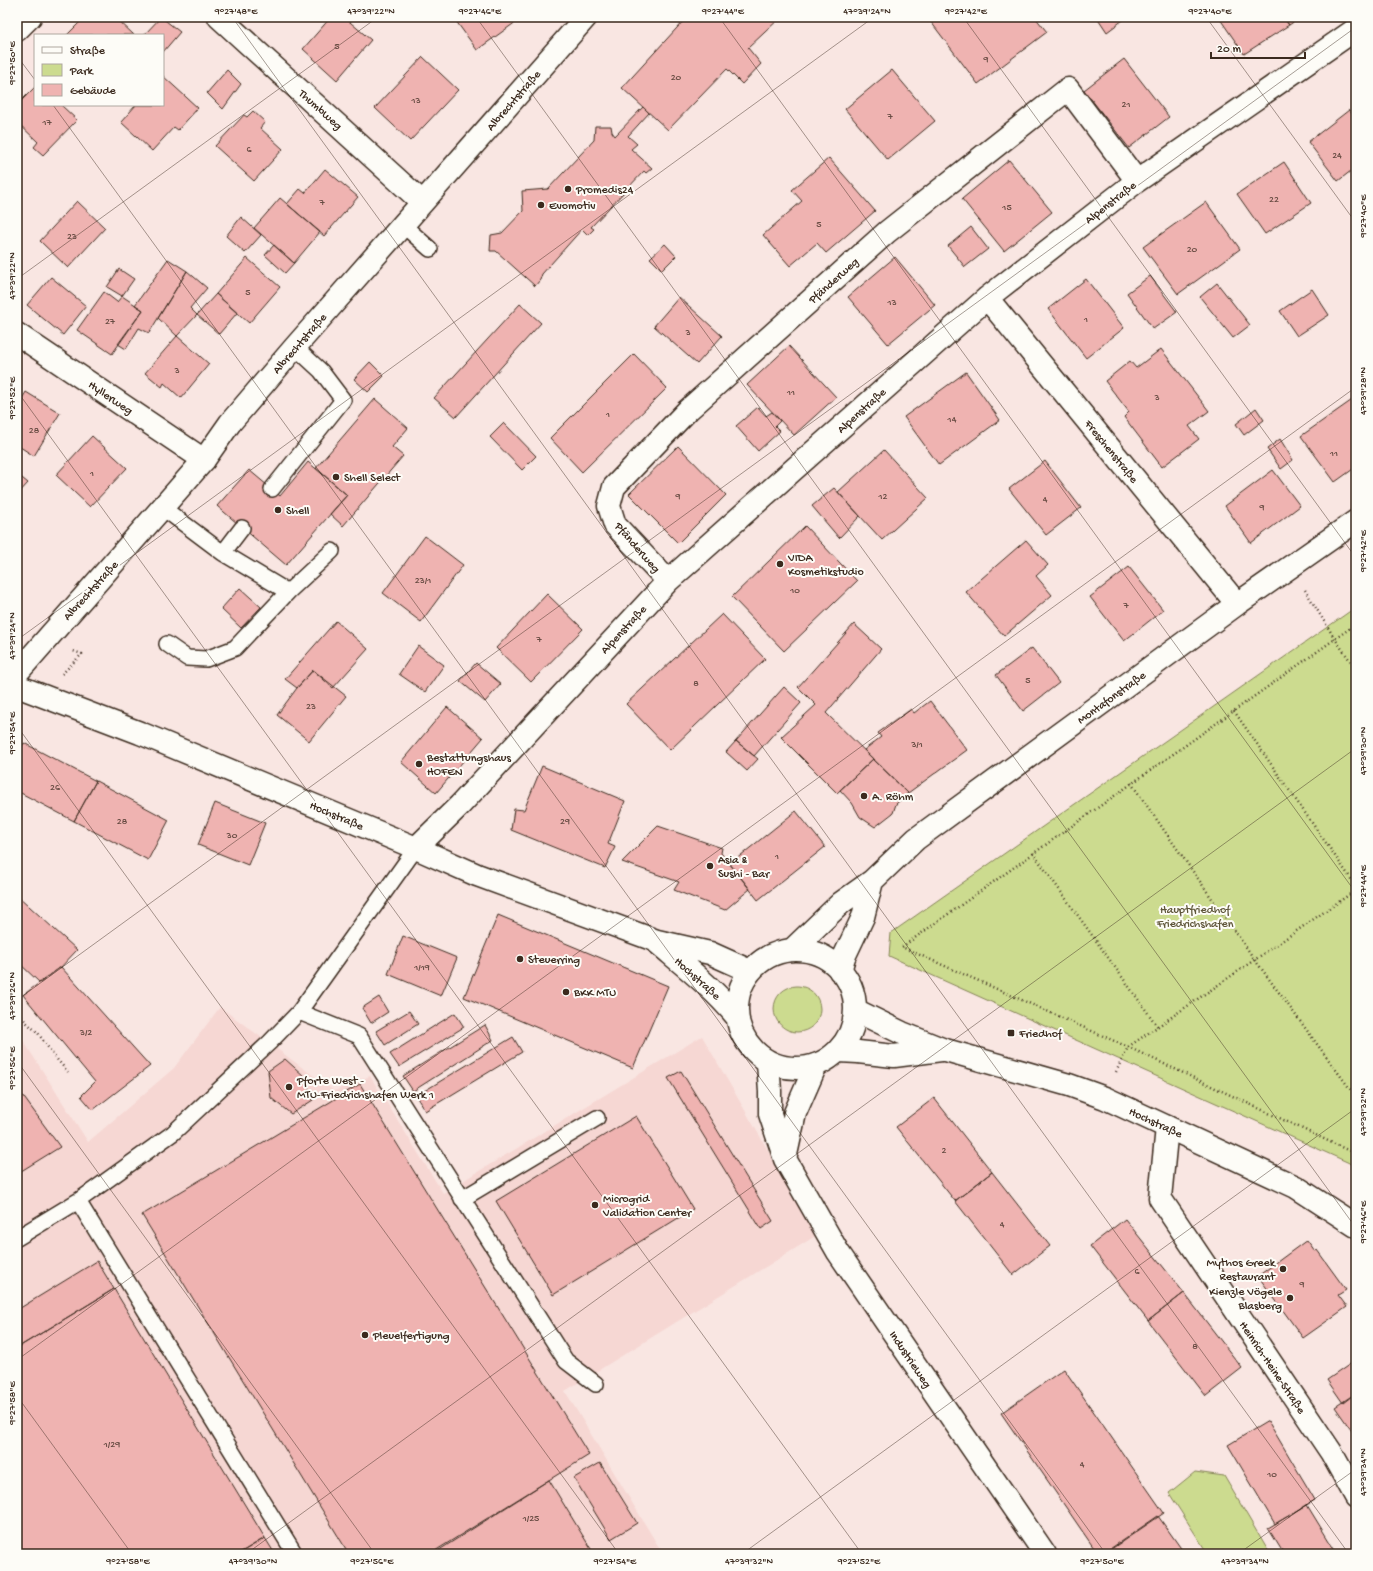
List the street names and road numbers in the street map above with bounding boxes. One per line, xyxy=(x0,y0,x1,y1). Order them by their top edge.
street label: Albrechtstraße xyxy=(484,68,545,134)
street label: Thumbweg xyxy=(294,87,344,134)
street label: Alpenstraße xyxy=(1083,179,1140,228)
street label: Pfänderweg xyxy=(806,255,862,308)
street label: Albrechtstraße xyxy=(270,311,331,377)
street label: Hyllerweg xyxy=(85,379,135,419)
street label: Alpenstraße xyxy=(835,385,890,437)
street label: Freschenstraße xyxy=(1080,417,1141,487)
street label: Pfänderweg xyxy=(610,519,662,577)
street label: Albrechtstraße xyxy=(61,558,123,624)
street label: Alpenstraße xyxy=(598,603,651,658)
street label: Montafonstraße xyxy=(1075,669,1150,728)
street label: Hochstraße xyxy=(307,799,366,835)
street label: Hochstraße xyxy=(671,955,723,1004)
street label: Hochstraße xyxy=(1126,1105,1185,1143)
street label: Heinrich-Heine-Straße xyxy=(1235,1319,1308,1418)
street label: Industrieweg xyxy=(885,1329,934,1391)

